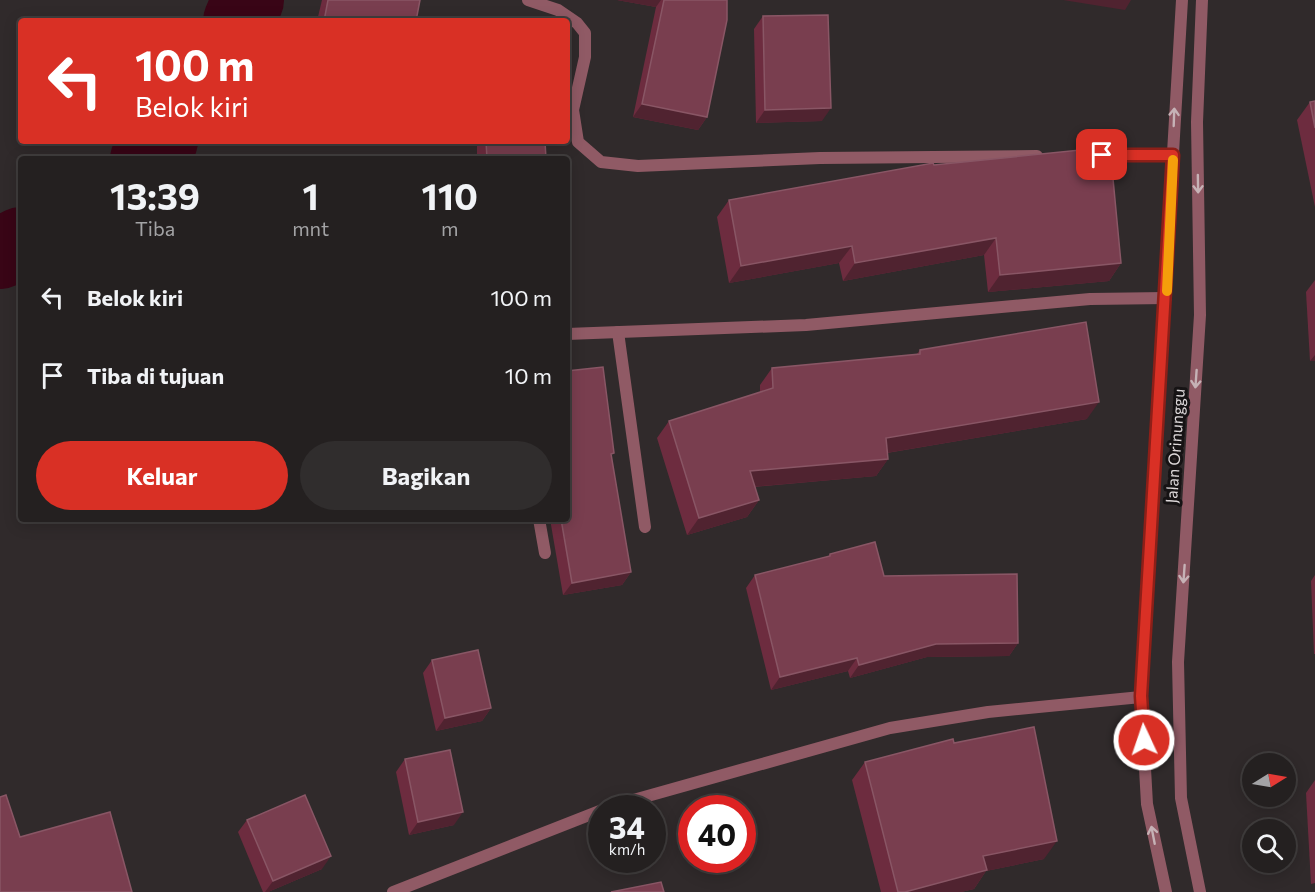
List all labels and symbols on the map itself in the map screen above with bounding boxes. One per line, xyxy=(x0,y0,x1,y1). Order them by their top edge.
one-way arrow xyxy=(1169,107,1180,127)
pin xyxy=(1076,129,1127,180)
one-way arrow xyxy=(1192,174,1203,194)
one-way arrow xyxy=(1190,369,1201,389)
street label: Jalan Orinunggu xyxy=(1161,388,1188,504)
one-way arrow xyxy=(1178,563,1189,583)
position arrow xyxy=(1112,708,1176,772)
north arrow xyxy=(1242,753,1296,807)
speed limit sign: 40 xyxy=(678,795,756,873)
one-way arrow xyxy=(1147,826,1158,845)

